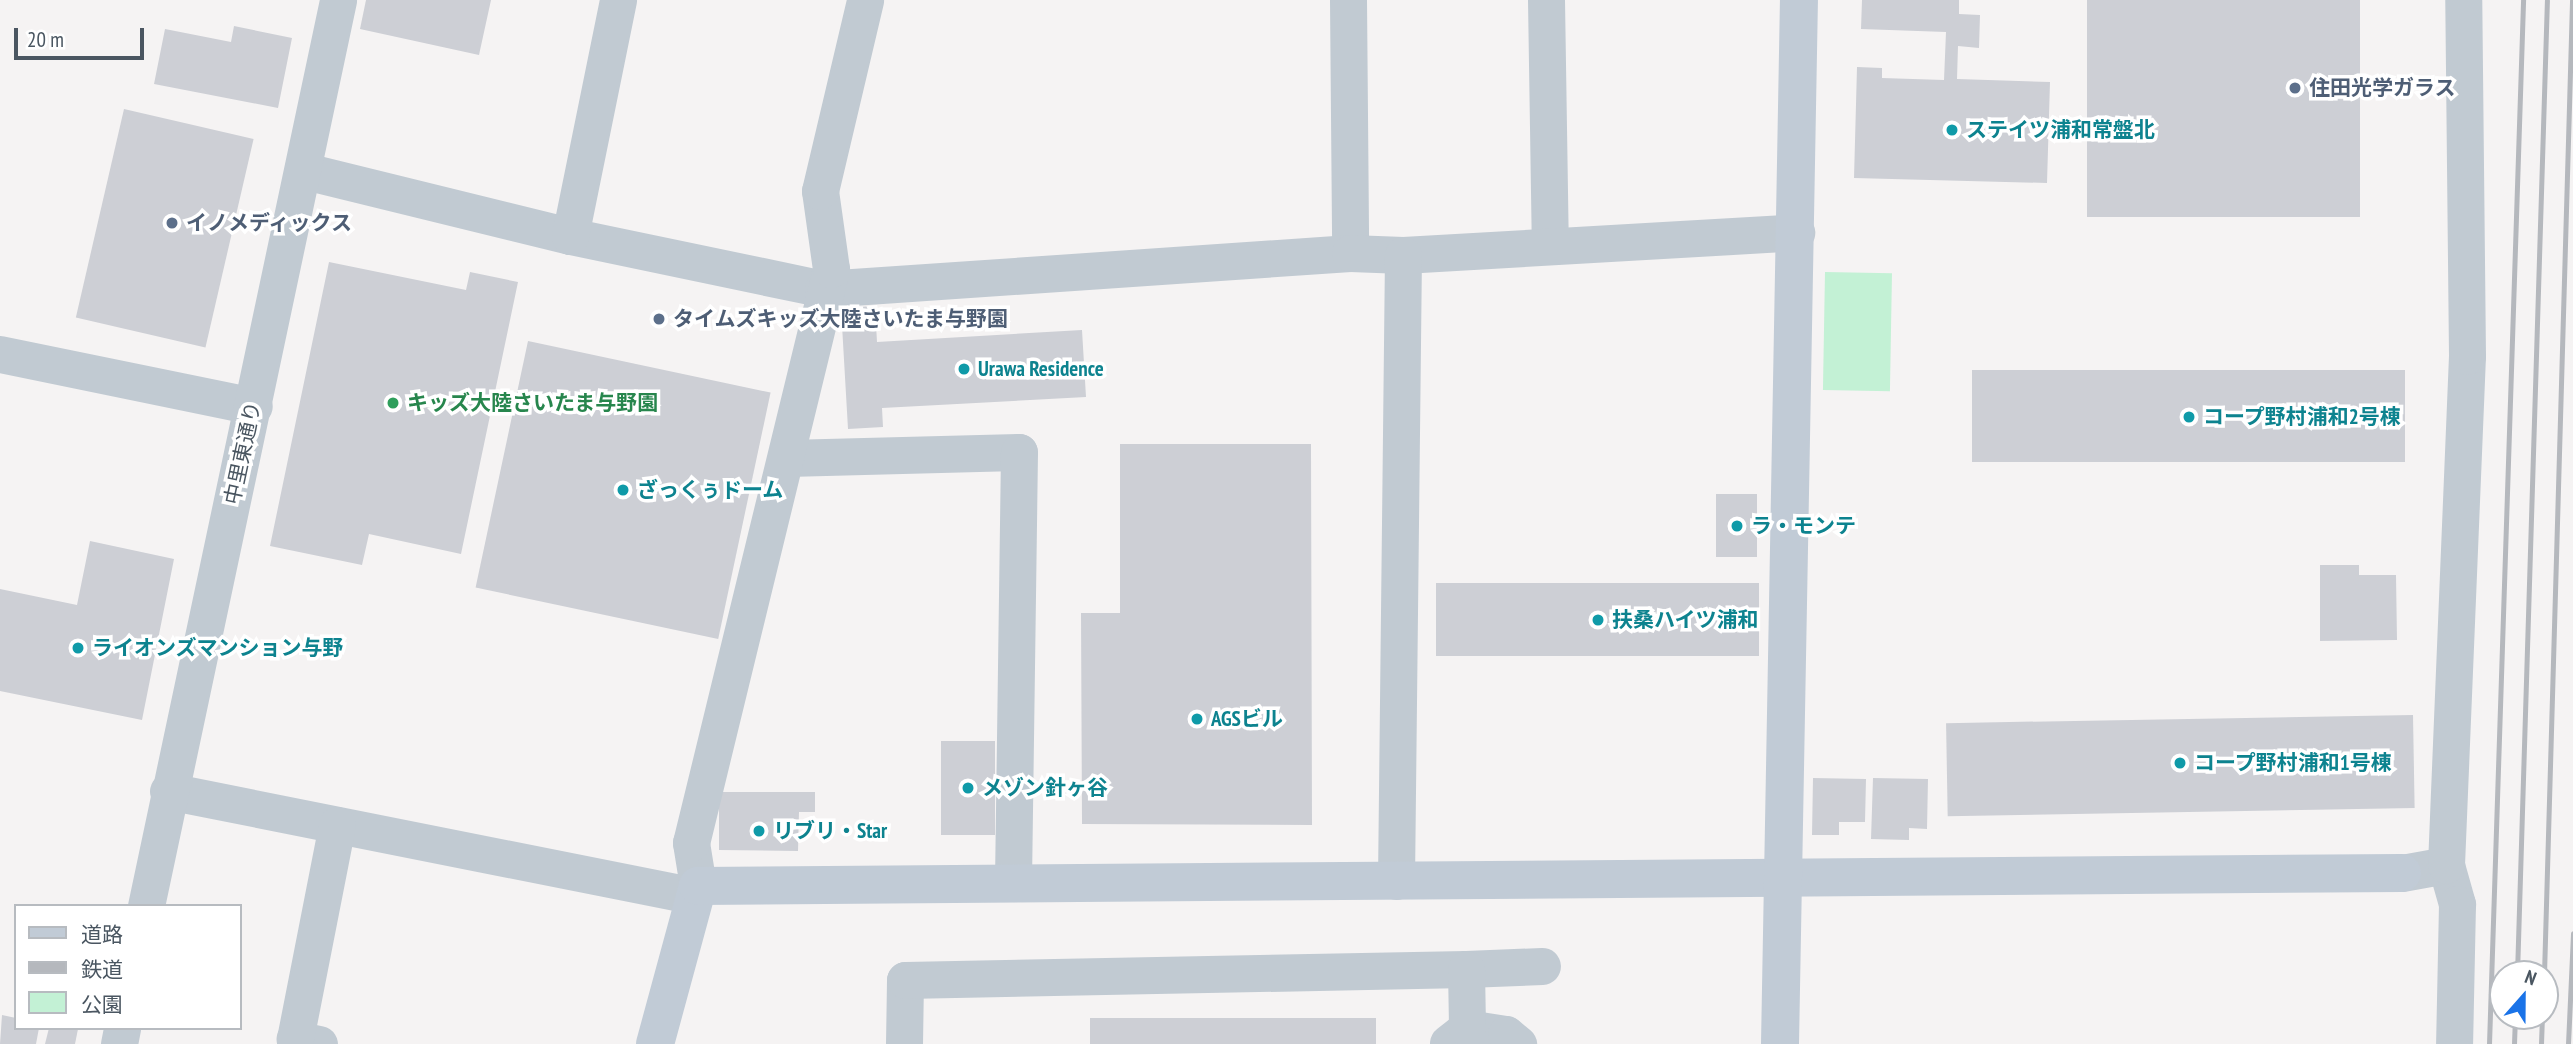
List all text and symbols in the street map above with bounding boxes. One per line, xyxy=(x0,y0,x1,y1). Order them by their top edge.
scale bar xyxy=(18,14,147,58)
text: 20 m xyxy=(27,26,64,53)
place label: 住田光学ガラス xyxy=(2309,75,2456,101)
marker: 住田光学ガラス xyxy=(2287,80,2303,96)
place label: ステイツ浦和常盤北 xyxy=(1966,117,2155,143)
marker: ステイツ浦和常盤北 xyxy=(1944,122,1960,138)
place label: イノメディックス xyxy=(186,210,354,236)
marker: イノメディックス xyxy=(164,215,180,231)
place label: タイムズキッズ大陸さいたま与野園 xyxy=(673,306,1009,332)
marker: タイムズキッズ大陸さいたま与野園 xyxy=(651,311,667,327)
place label: Urawa Residence xyxy=(978,356,1104,382)
marker: Urawa Residence xyxy=(956,361,972,377)
place label: キッズ大陸さいたま与野園 xyxy=(407,390,659,416)
marker: キッズ大陸さいたま与野園 xyxy=(385,395,401,411)
street label: 中里東通り xyxy=(220,399,266,507)
place label: コープ野村浦和2号棟 xyxy=(2203,404,2402,430)
marker: コープ野村浦和2号棟 xyxy=(2181,409,2197,425)
place label: ざっくぅドーム xyxy=(637,477,784,503)
marker: ざっくぅドーム xyxy=(615,482,631,498)
place label: ラ・モンテ xyxy=(1751,513,1856,539)
marker: ラ・モンテ xyxy=(1729,518,1745,534)
place label: 扶桑ハイツ浦和 xyxy=(1612,607,1759,633)
marker: 扶桑ハイツ浦和 xyxy=(1590,612,1606,628)
place label: ライオンズマンション与野 xyxy=(92,635,344,661)
marker: ライオンズマンション与野 xyxy=(70,640,86,656)
place label: AGSビル xyxy=(1211,706,1283,732)
marker: AGSビル xyxy=(1189,711,1205,727)
place label: コープ野村浦和1号棟 xyxy=(2194,750,2393,776)
marker: コープ野村浦和1号棟 xyxy=(2172,755,2188,771)
place label: メゾン針ヶ谷 xyxy=(982,775,1108,801)
marker: メゾン針ヶ谷 xyxy=(960,780,976,796)
place label: リブリ・Star xyxy=(773,818,887,844)
marker: リブリ・Star xyxy=(751,823,767,839)
legend xyxy=(14,904,242,1030)
text: 道路 xyxy=(81,921,123,948)
text: 鉄道 xyxy=(81,956,123,983)
north arrow xyxy=(2489,960,2559,1030)
text: N xyxy=(2522,964,2540,990)
text: 公園 xyxy=(81,991,123,1018)

